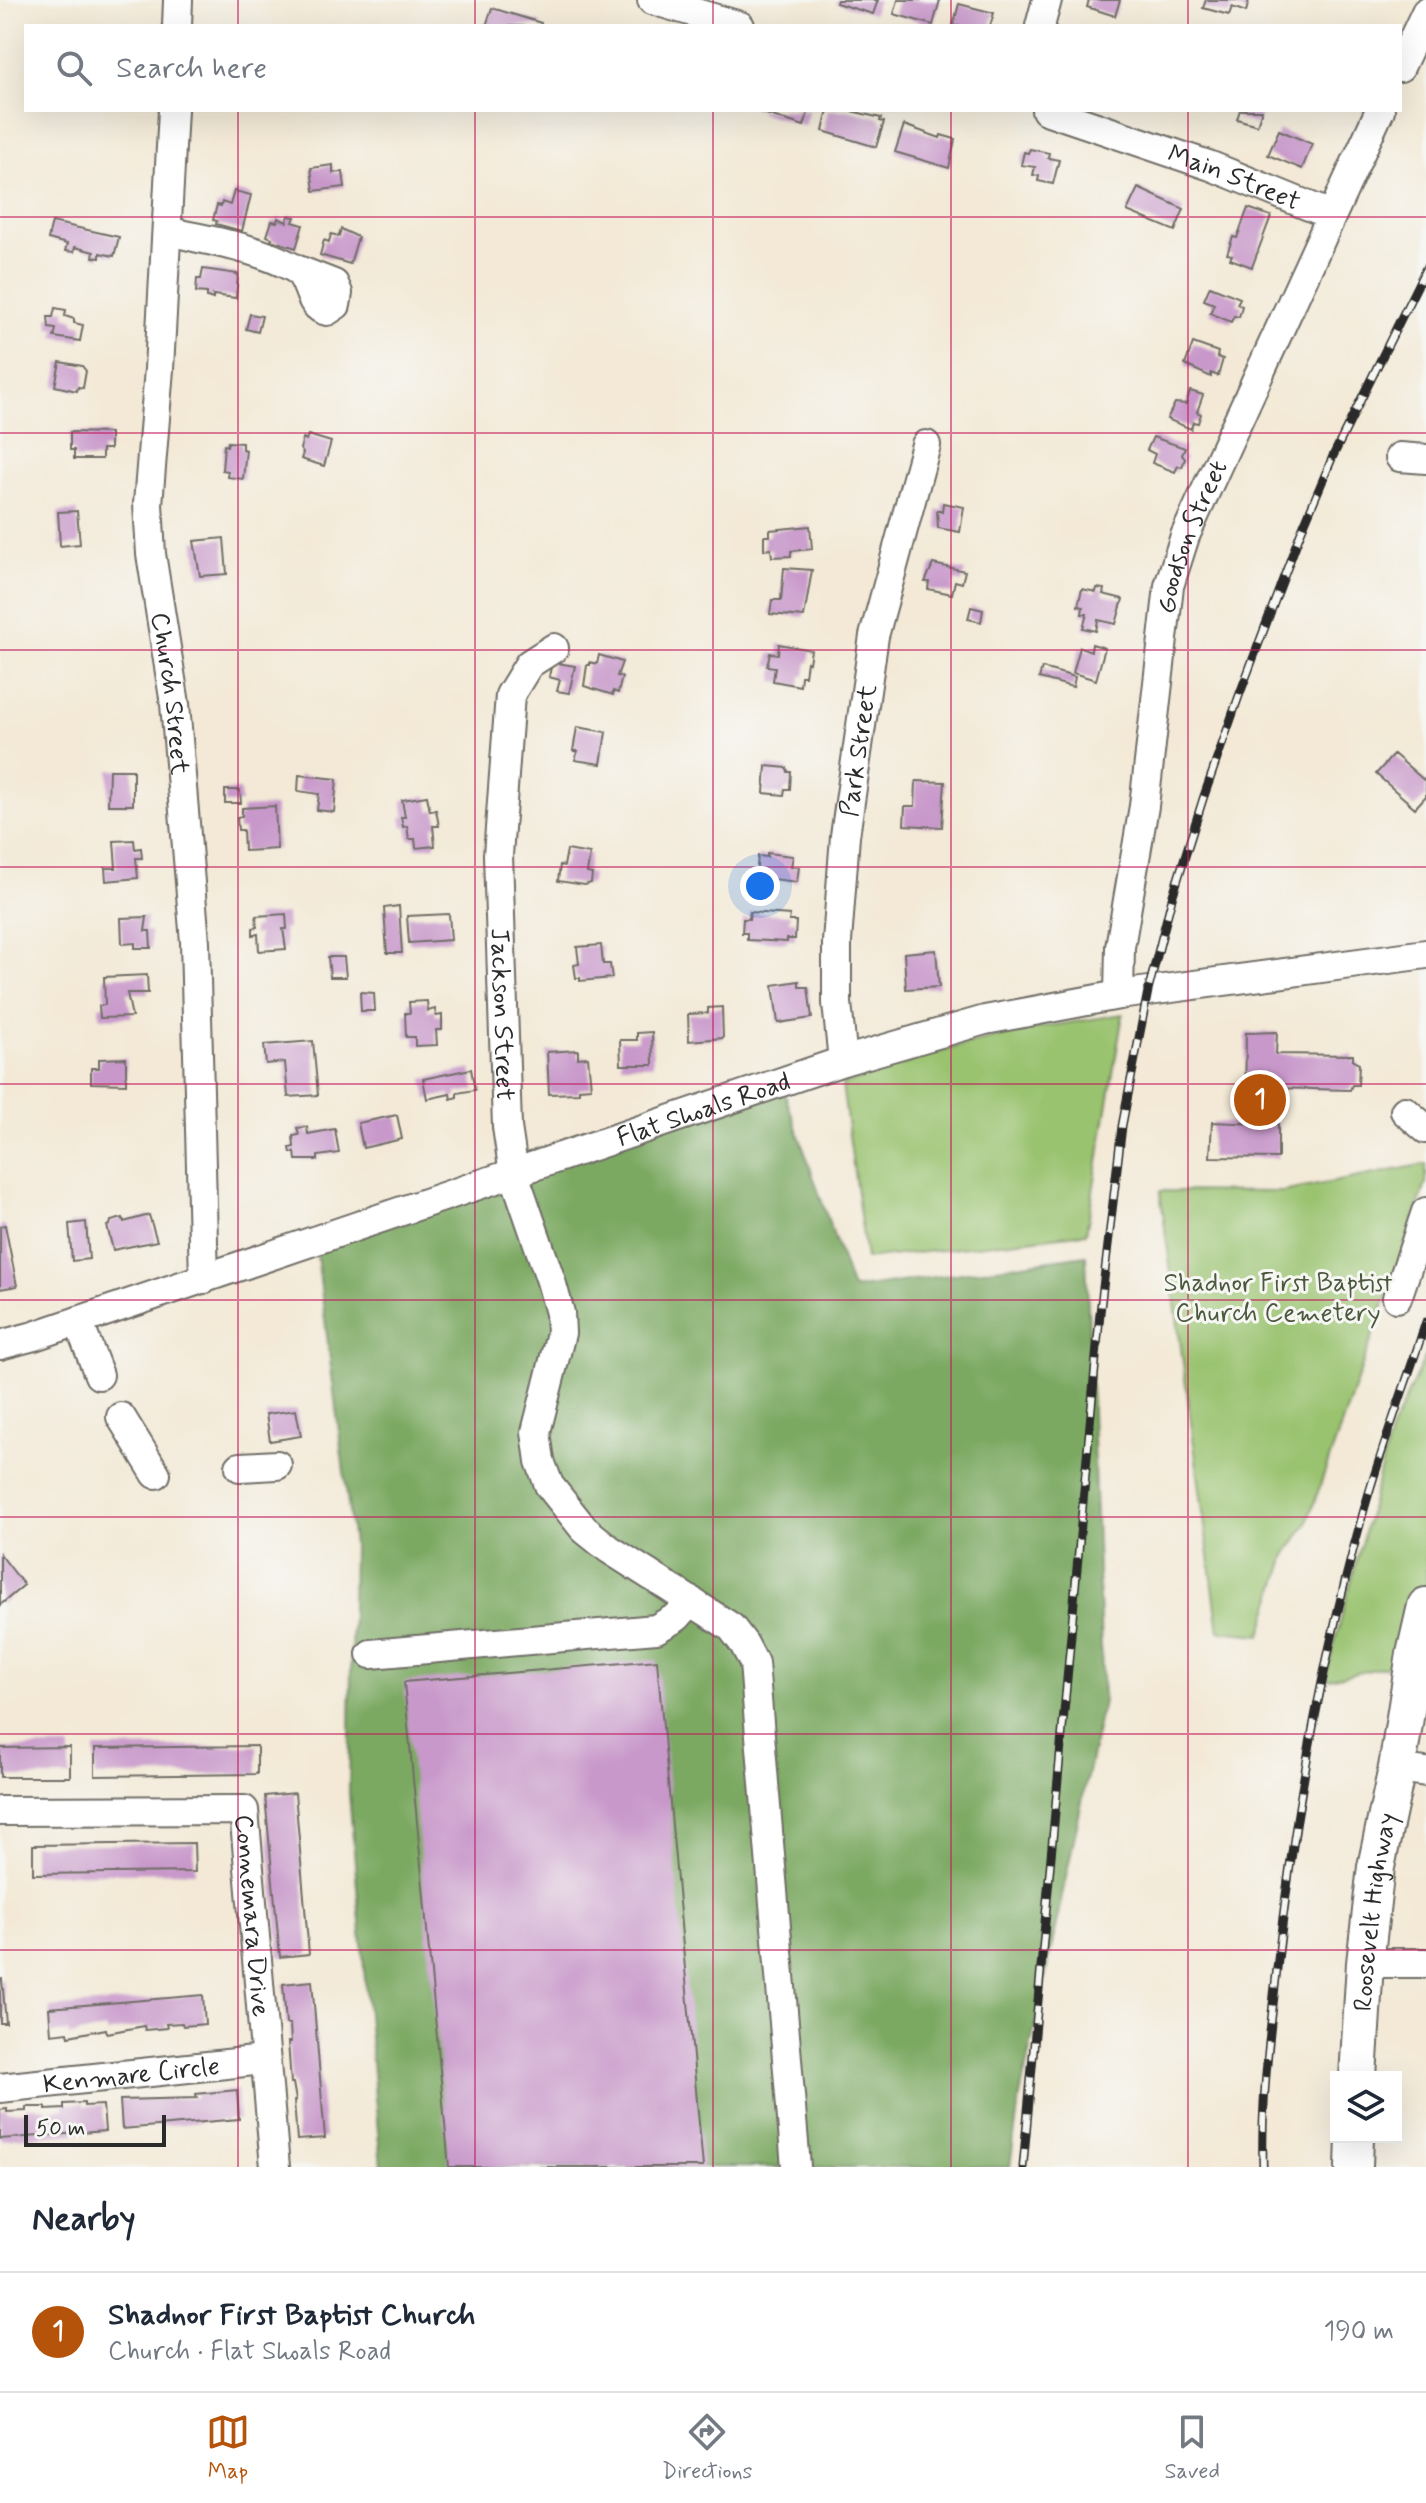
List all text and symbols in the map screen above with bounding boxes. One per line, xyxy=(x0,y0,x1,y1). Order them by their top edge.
search box xyxy=(24,24,1402,112)
icon: search xyxy=(52,46,96,90)
text: Search here xyxy=(116,49,267,88)
street label: Main Street xyxy=(1163,138,1305,220)
street label: Goodson Street xyxy=(1151,455,1236,616)
street label: Church Street xyxy=(142,610,196,776)
street label: Park Street xyxy=(833,682,886,819)
your location xyxy=(740,866,780,906)
street label: Jackson Street xyxy=(481,928,521,1101)
street label: Flat Shoals Road xyxy=(613,1065,795,1156)
pin: 1 xyxy=(1234,1070,1286,1130)
park label: Shadnor First Baptist Church Cemetery xyxy=(1163,1267,1393,1331)
street label: Roosevelt Highway xyxy=(1347,1810,1406,2012)
street label: Connemara Drive xyxy=(225,1813,277,2018)
street label: Kenmare Circle xyxy=(41,2050,222,2102)
map controls xyxy=(1330,2071,1402,2143)
button: layers xyxy=(1330,2071,1402,2143)
scale bar xyxy=(24,2111,166,2147)
text: 50 m xyxy=(36,2115,85,2143)
text: Nearby xyxy=(32,2197,136,2242)
text: Shadnor First Baptist Church xyxy=(108,2296,475,2335)
text: 1 xyxy=(52,2315,64,2349)
text: 190 m xyxy=(1324,2315,1394,2349)
text: Church · Flat Shoals Road xyxy=(108,2335,391,2369)
tab: Map xyxy=(206,2410,250,2486)
tab: Directions xyxy=(662,2410,752,2486)
tab: Saved xyxy=(1164,2410,1220,2486)

